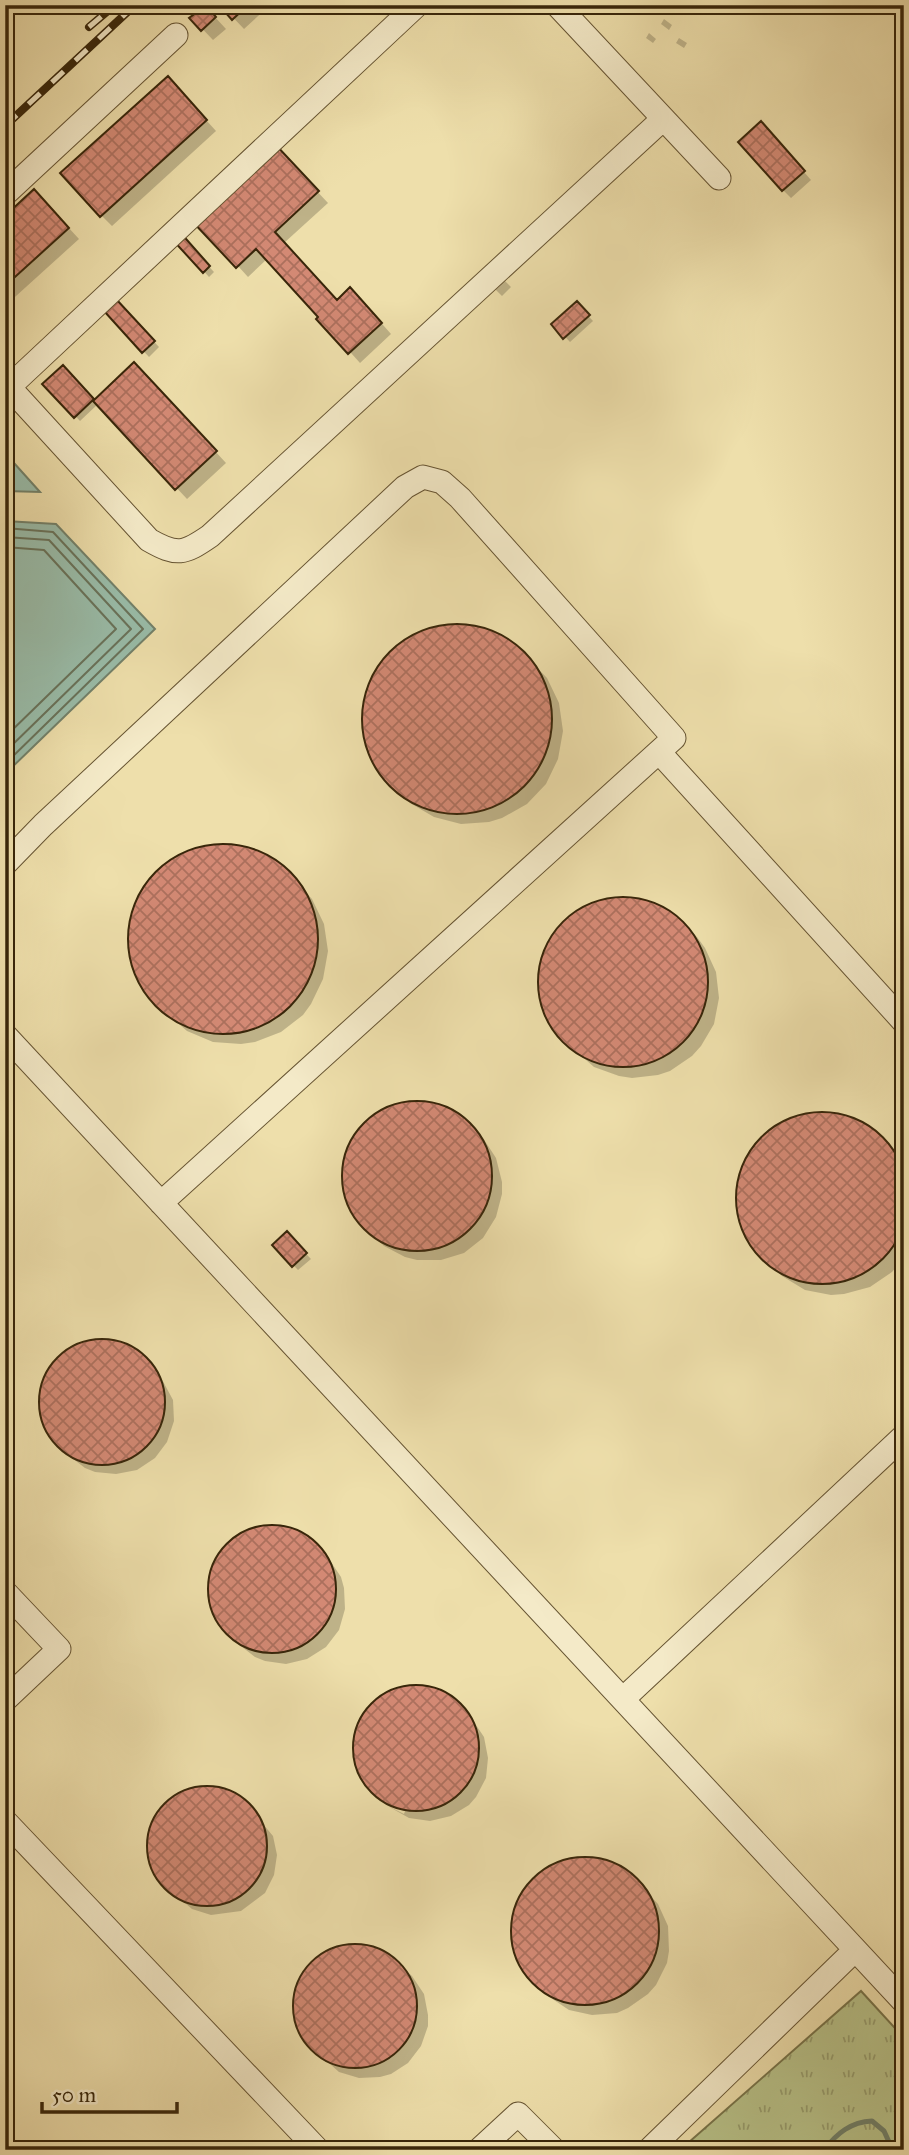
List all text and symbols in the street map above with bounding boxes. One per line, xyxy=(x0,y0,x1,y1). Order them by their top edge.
scale bar xyxy=(42,2071,177,2115)
text: 50 m xyxy=(52,2082,97,2108)

